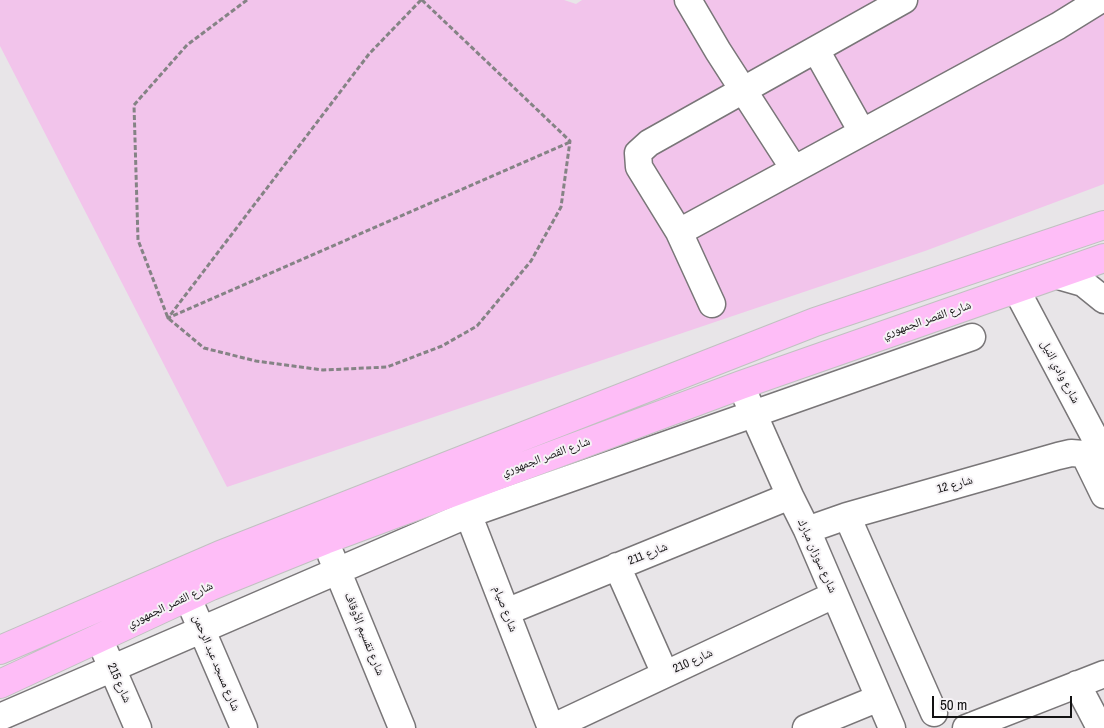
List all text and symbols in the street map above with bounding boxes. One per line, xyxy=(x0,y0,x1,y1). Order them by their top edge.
street label: شارع القصر الجمهوري xyxy=(881,298,973,342)
street label: شارع وادي النيل xyxy=(1037,338,1083,406)
street label: شارع القصر الجمهوري xyxy=(500,434,592,480)
street label: شارع 12 xyxy=(935,473,975,497)
street label: شارع سوزان مبارك xyxy=(794,517,840,595)
street label: شارع 211 xyxy=(626,540,670,568)
street label: شارع القصر الجمهوري xyxy=(125,579,215,631)
street label: شارع صيام xyxy=(490,584,520,634)
street label: شارع تقسيم الأوقاف xyxy=(341,590,387,678)
street label: شارع مسجد عبد الرحمن xyxy=(189,613,243,713)
street label: شارع 210 xyxy=(671,646,715,676)
street label: شارع 215 xyxy=(104,661,134,705)
scale bar xyxy=(934,686,1074,718)
text: 50 m xyxy=(940,694,967,715)

